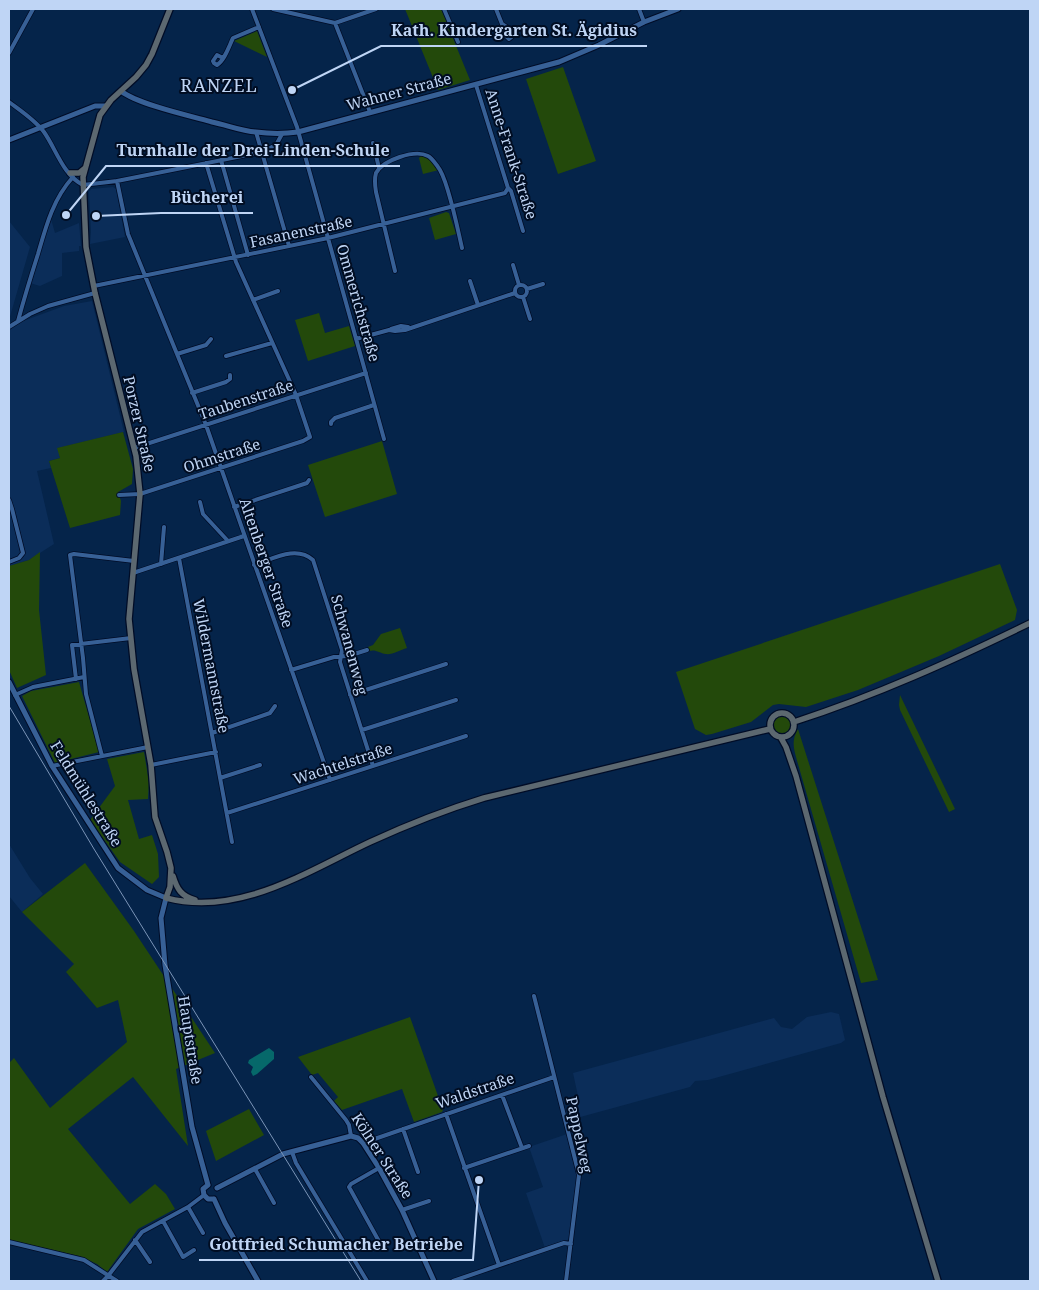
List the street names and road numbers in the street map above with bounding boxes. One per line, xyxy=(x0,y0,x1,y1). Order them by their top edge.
street label: Wahner Straße xyxy=(344,67,453,115)
street label: Anne-Frank-Straße xyxy=(481,86,542,222)
street label: Fasanenstraße xyxy=(248,210,354,252)
street label: Ommerichstraße xyxy=(333,242,385,364)
street label: Porzer Straße xyxy=(119,374,161,474)
street label: Taubenstraße xyxy=(196,374,296,424)
street label: Ohmstraße xyxy=(181,433,263,477)
street label: Altenberger Straße xyxy=(235,495,299,630)
street label: Schwanenweg xyxy=(327,592,373,697)
street label: Wildermannstraße xyxy=(189,597,235,735)
street label: Feldmühlestraße xyxy=(46,737,127,850)
street label: Wachtelstraße xyxy=(291,738,395,788)
street label: Hauptstraße xyxy=(174,994,208,1086)
street label: Waldstraße xyxy=(433,1067,517,1113)
street label: Pappelweg xyxy=(562,1095,598,1175)
street label: Kölner Straße xyxy=(348,1109,418,1202)

